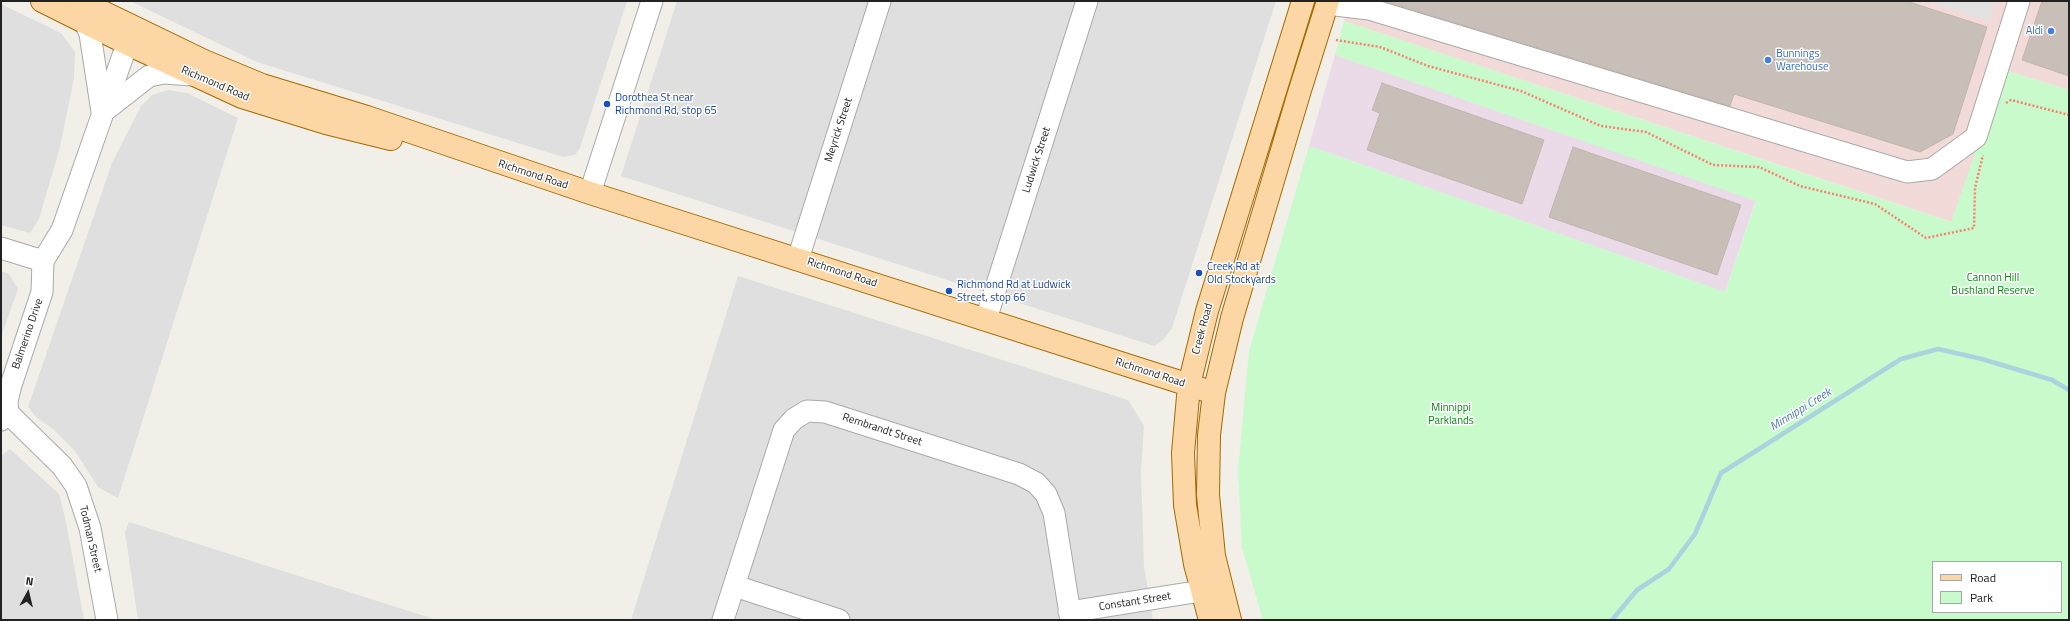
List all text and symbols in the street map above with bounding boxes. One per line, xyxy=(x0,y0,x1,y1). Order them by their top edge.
place label: Aldi xyxy=(2026,24,2043,38)
marker: Aldi xyxy=(2046,26,2056,36)
place label: Bunnings Warehouse xyxy=(1776,47,1829,73)
marker: Bunnings Warehouse xyxy=(1763,55,1773,65)
street label: Richmond Road xyxy=(179,64,251,104)
place label: Dorothea St near Richmond Rd, stop 65 xyxy=(615,91,717,117)
street label: Meyrick Street xyxy=(822,96,856,164)
marker: Dorothea St near Richmond Rd, stop 65 xyxy=(602,99,612,109)
street label: Ludwick Street xyxy=(1020,125,1054,195)
street label: Richmond Road xyxy=(496,157,570,193)
street label: Richmond Road xyxy=(805,255,879,291)
place label: Creek Rd at Old Stockyards xyxy=(1207,260,1276,286)
marker: Creek Rd at Old Stockyards xyxy=(1194,268,1204,278)
park label: Cannon Hill Bushland Reserve xyxy=(1951,271,2035,297)
place label: Richmond Rd at Ludwick Street, stop 66 xyxy=(957,278,1070,304)
marker: Richmond Rd at Ludwick Street, stop 66 xyxy=(944,286,954,296)
street label: Balmerino Drive xyxy=(10,297,46,371)
street label: Creek Road xyxy=(1190,302,1216,356)
street label: Richmond Road xyxy=(1113,355,1187,391)
water label: Minnippi Creek xyxy=(1768,385,1834,435)
park label: Minnippi Parklands xyxy=(1428,401,1474,427)
street label: Rembrandt Street xyxy=(841,411,923,449)
street label: Todman Street xyxy=(76,504,104,574)
legend xyxy=(1932,561,2062,613)
text: Road xyxy=(1970,568,1996,587)
north arrow xyxy=(8,573,48,613)
text: N xyxy=(25,573,35,590)
text: Park xyxy=(1970,588,1993,607)
street label: Constant Street xyxy=(1098,590,1172,614)

